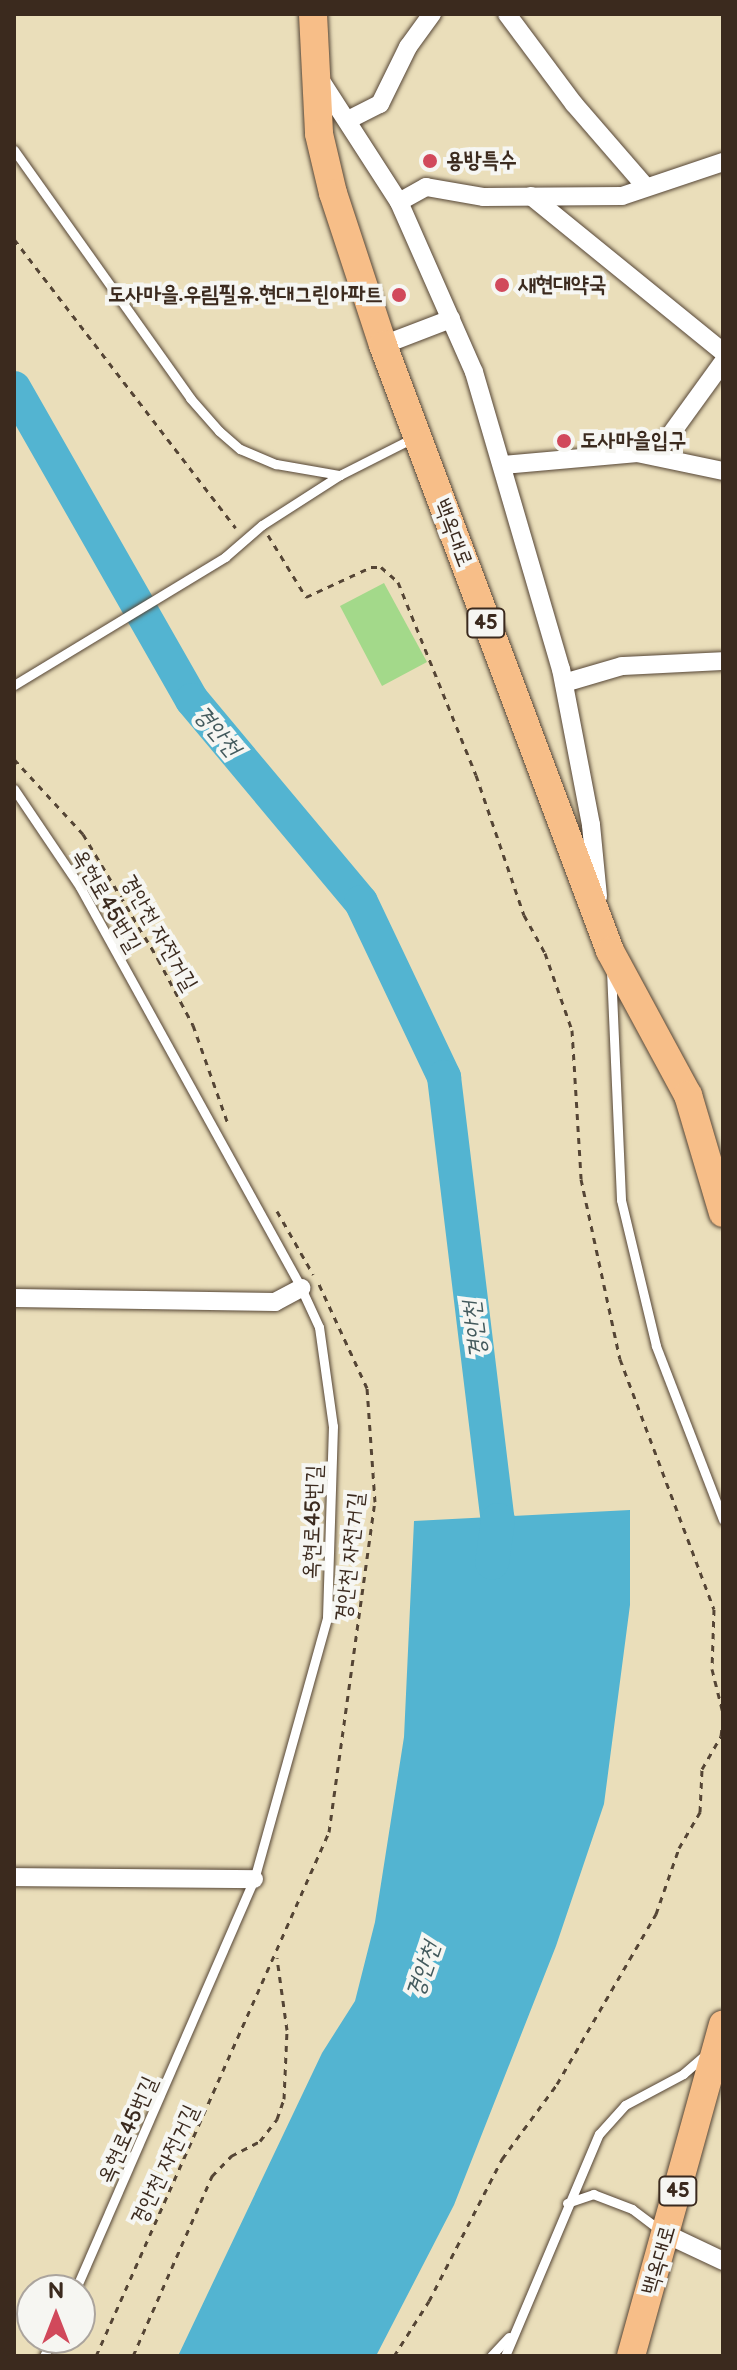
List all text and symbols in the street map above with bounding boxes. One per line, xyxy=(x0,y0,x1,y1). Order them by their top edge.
place label: 용방특수 xyxy=(446,148,517,174)
marker: 용방특수 xyxy=(421,152,439,170)
place label: 새현대약국 xyxy=(518,272,607,298)
marker: 새현대약국 xyxy=(493,276,511,294)
place label: 도사마을.우림필유.현대그린아파트 xyxy=(108,282,383,308)
marker: 도사마을.우림필유.현대그린아파트 xyxy=(390,286,408,304)
place label: 도사마을입구 xyxy=(580,428,686,454)
marker: 도사마을입구 xyxy=(555,432,573,450)
street label: 백옥대로 xyxy=(428,495,478,571)
road number: 45 xyxy=(466,607,506,639)
water label: 경안천 xyxy=(187,700,247,762)
street label: 옥현로45번길 xyxy=(66,845,146,957)
street label: 경안천 자전거길 xyxy=(115,870,203,996)
water label: 경안천 xyxy=(457,1299,493,1361)
street label: 옥현로45번길 xyxy=(298,1464,328,1580)
street label: 경안천 자전거길 xyxy=(330,1491,370,1623)
water label: 경안천 xyxy=(400,1938,446,2002)
street label: 옥현로45번길 xyxy=(93,2072,163,2188)
street label: 경안천 자전거길 xyxy=(126,2101,204,2229)
road number: 45 xyxy=(658,2175,698,2207)
street label: 백옥대로 xyxy=(637,2222,681,2298)
north arrow xyxy=(16,2274,96,2354)
text: N xyxy=(48,2278,64,2305)

